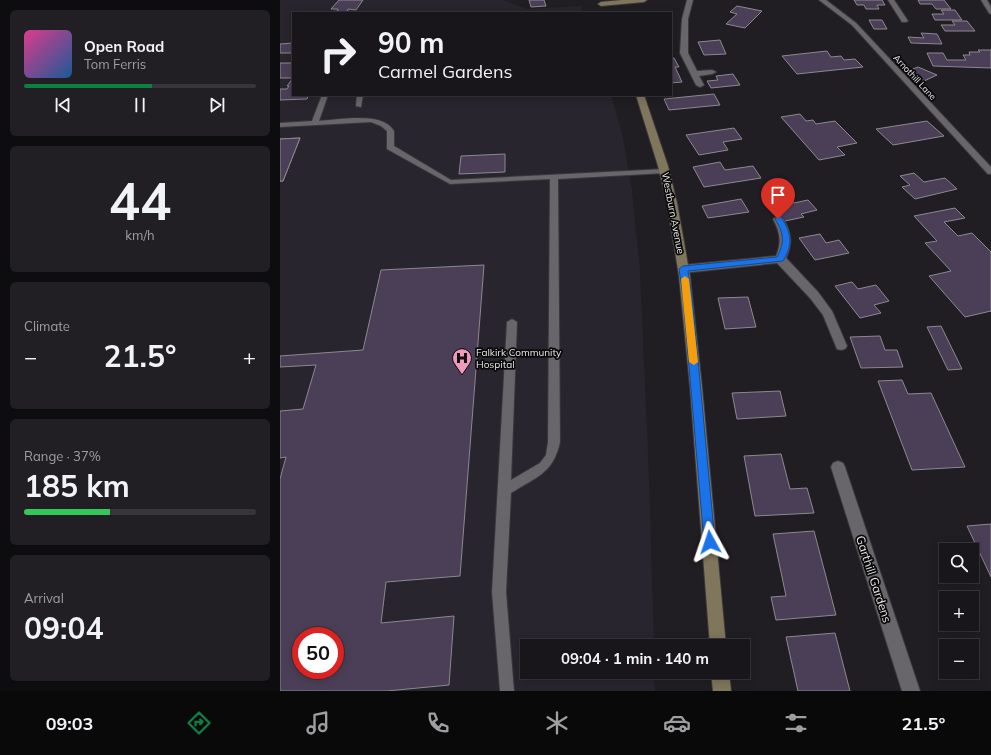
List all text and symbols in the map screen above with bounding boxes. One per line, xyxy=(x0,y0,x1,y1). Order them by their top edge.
text: 90 m xyxy=(378,25,444,60)
icon: right xyxy=(312,28,364,80)
text: Open Road xyxy=(84,37,164,56)
street label: Arnothill Lane xyxy=(891,52,939,102)
text: Tom Ferris xyxy=(84,56,146,72)
text: Carmel Gardens xyxy=(378,60,512,83)
icon: previous xyxy=(52,94,74,116)
icon: pause xyxy=(129,94,151,116)
icon: next xyxy=(206,94,228,116)
text: 44 xyxy=(109,168,171,233)
street label: Westburn Avenue xyxy=(659,171,687,255)
pin xyxy=(761,178,795,219)
icon: arrive xyxy=(767,184,789,206)
text: km/h xyxy=(125,227,155,243)
text: Climate xyxy=(24,318,70,334)
text: 21.5° xyxy=(104,337,176,375)
text: − xyxy=(24,343,37,371)
text: + xyxy=(243,343,256,371)
place label: Falkirk Community Hospital xyxy=(476,346,562,371)
hospital icon: Falkirk Community Hospital xyxy=(451,347,473,375)
text: Range · 37% xyxy=(24,448,101,464)
text: 185 km xyxy=(24,467,130,505)
position arrow xyxy=(689,521,731,563)
street label: Garthill Gardens xyxy=(853,534,895,624)
map controls xyxy=(939,543,979,679)
button: search xyxy=(939,543,979,583)
text: Arrival xyxy=(24,590,64,606)
button: + xyxy=(939,591,979,631)
text: 09:04 xyxy=(24,609,103,647)
speed limit sign: 50 xyxy=(292,627,344,679)
button: − xyxy=(939,639,979,679)
text: 09:04 · 1 min · 140 m xyxy=(561,649,709,668)
icon: directions xyxy=(185,709,213,737)
icon: music xyxy=(304,709,332,737)
icon: phone xyxy=(424,709,452,737)
icon: climate xyxy=(543,709,571,737)
icon: car xyxy=(663,709,691,737)
icon: filters xyxy=(782,709,810,737)
text: 09:03 xyxy=(46,712,93,735)
text: 21.5° xyxy=(902,712,945,735)

